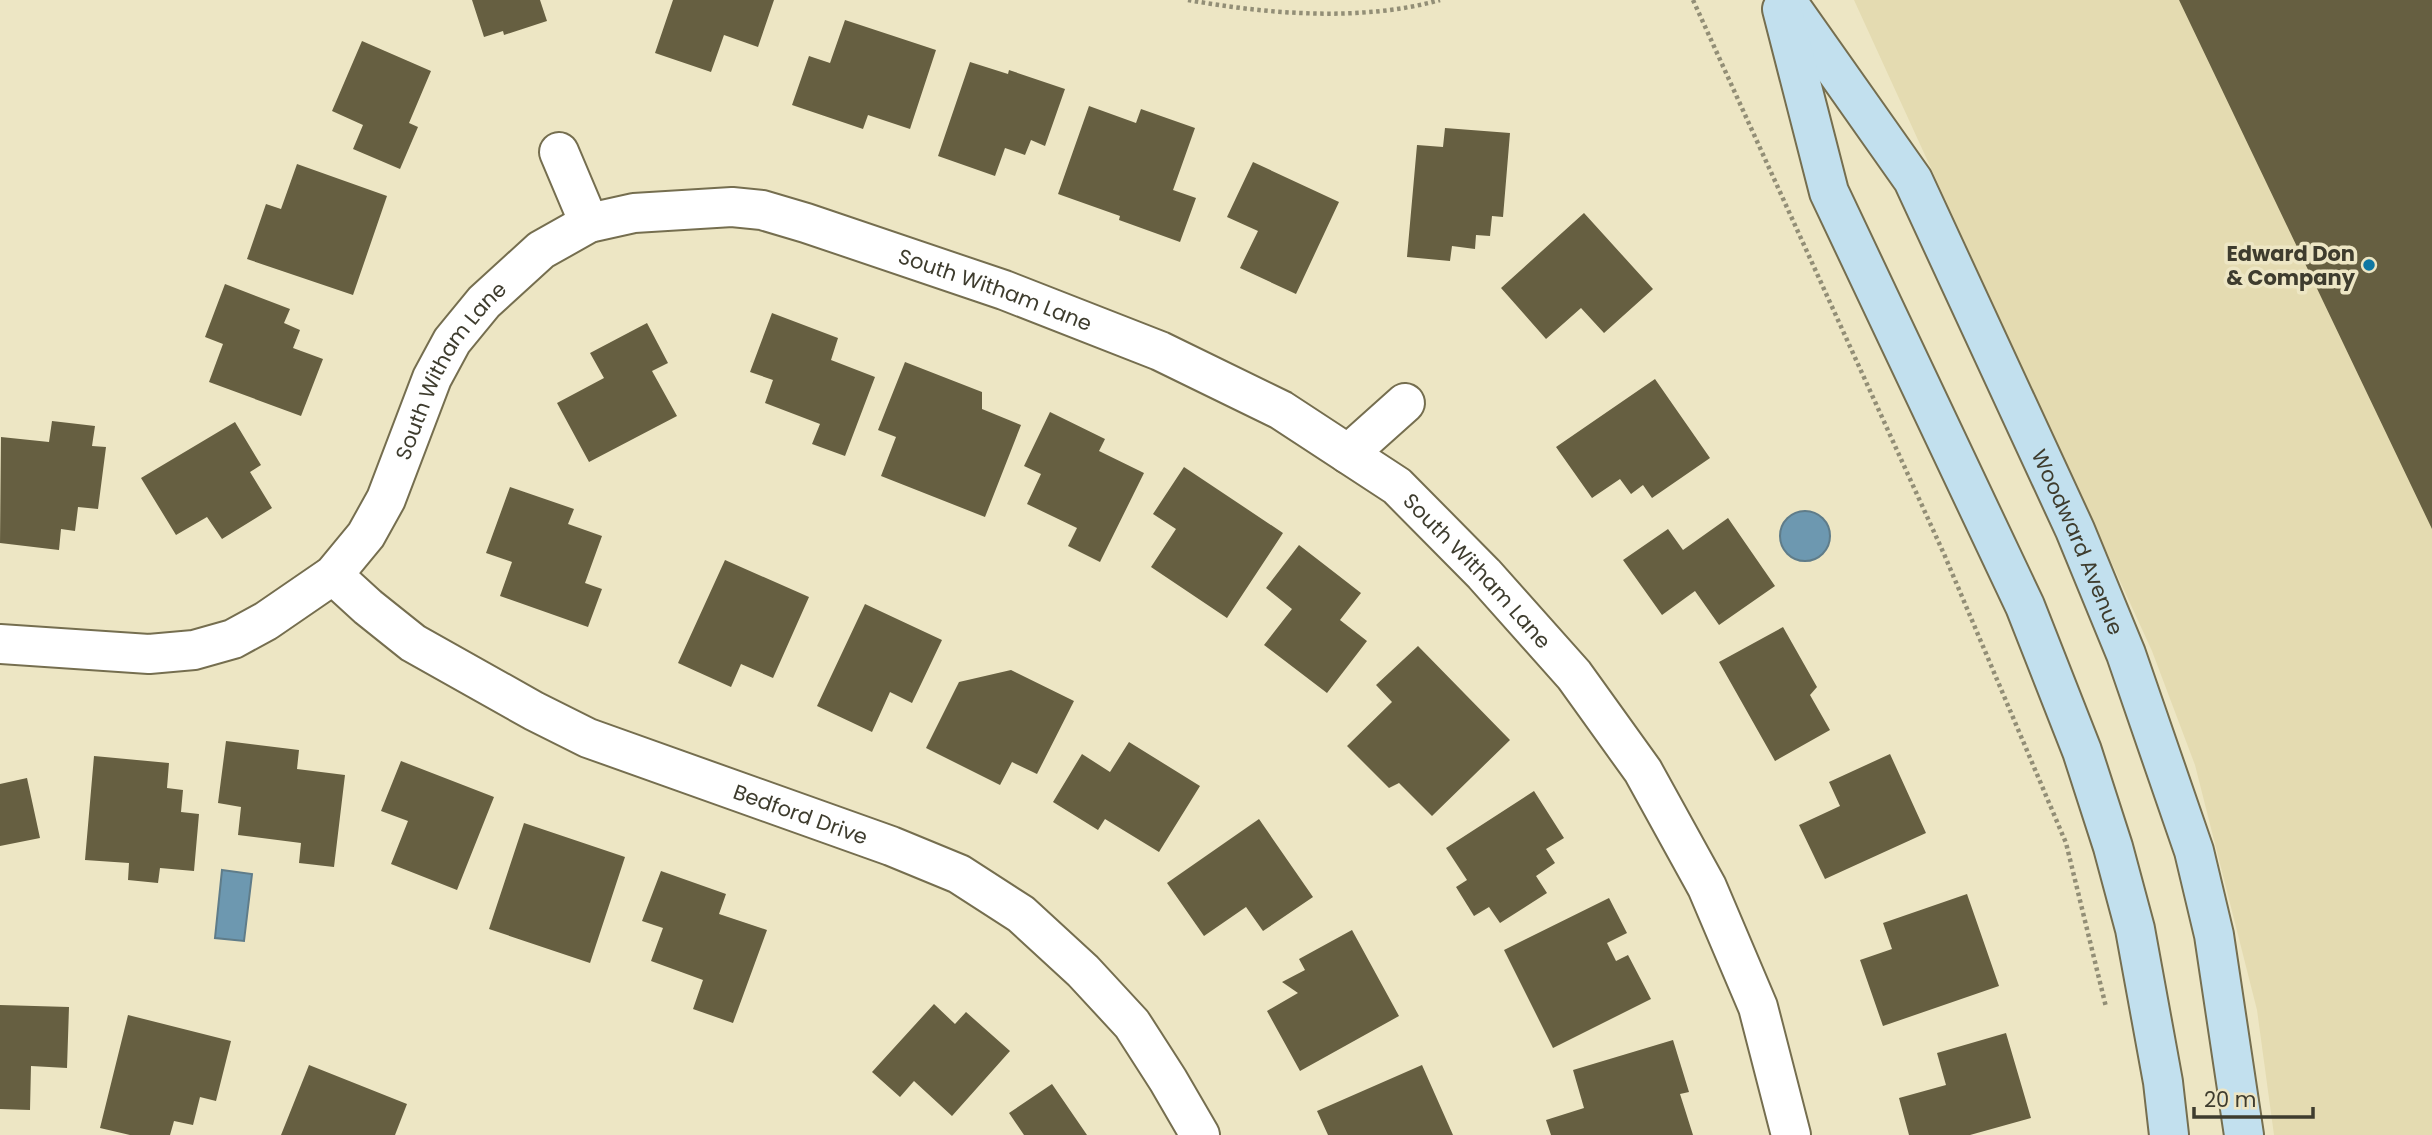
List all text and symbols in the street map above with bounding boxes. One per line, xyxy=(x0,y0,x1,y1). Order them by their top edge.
place label: Edward Don & Company xyxy=(2226,239,2356,292)
street label: South Witham Lane xyxy=(895,241,1096,338)
marker: Edward Don & Company xyxy=(2361,257,2377,273)
street label: South Witham Lane xyxy=(388,274,512,464)
street label: Woodward Avenue xyxy=(2025,444,2131,639)
street label: South Witham Lane xyxy=(1397,486,1558,655)
street label: Bedford Drive xyxy=(729,777,872,851)
scale bar xyxy=(2194,1076,2313,1120)
text: 20 m xyxy=(2204,1085,2257,1114)

